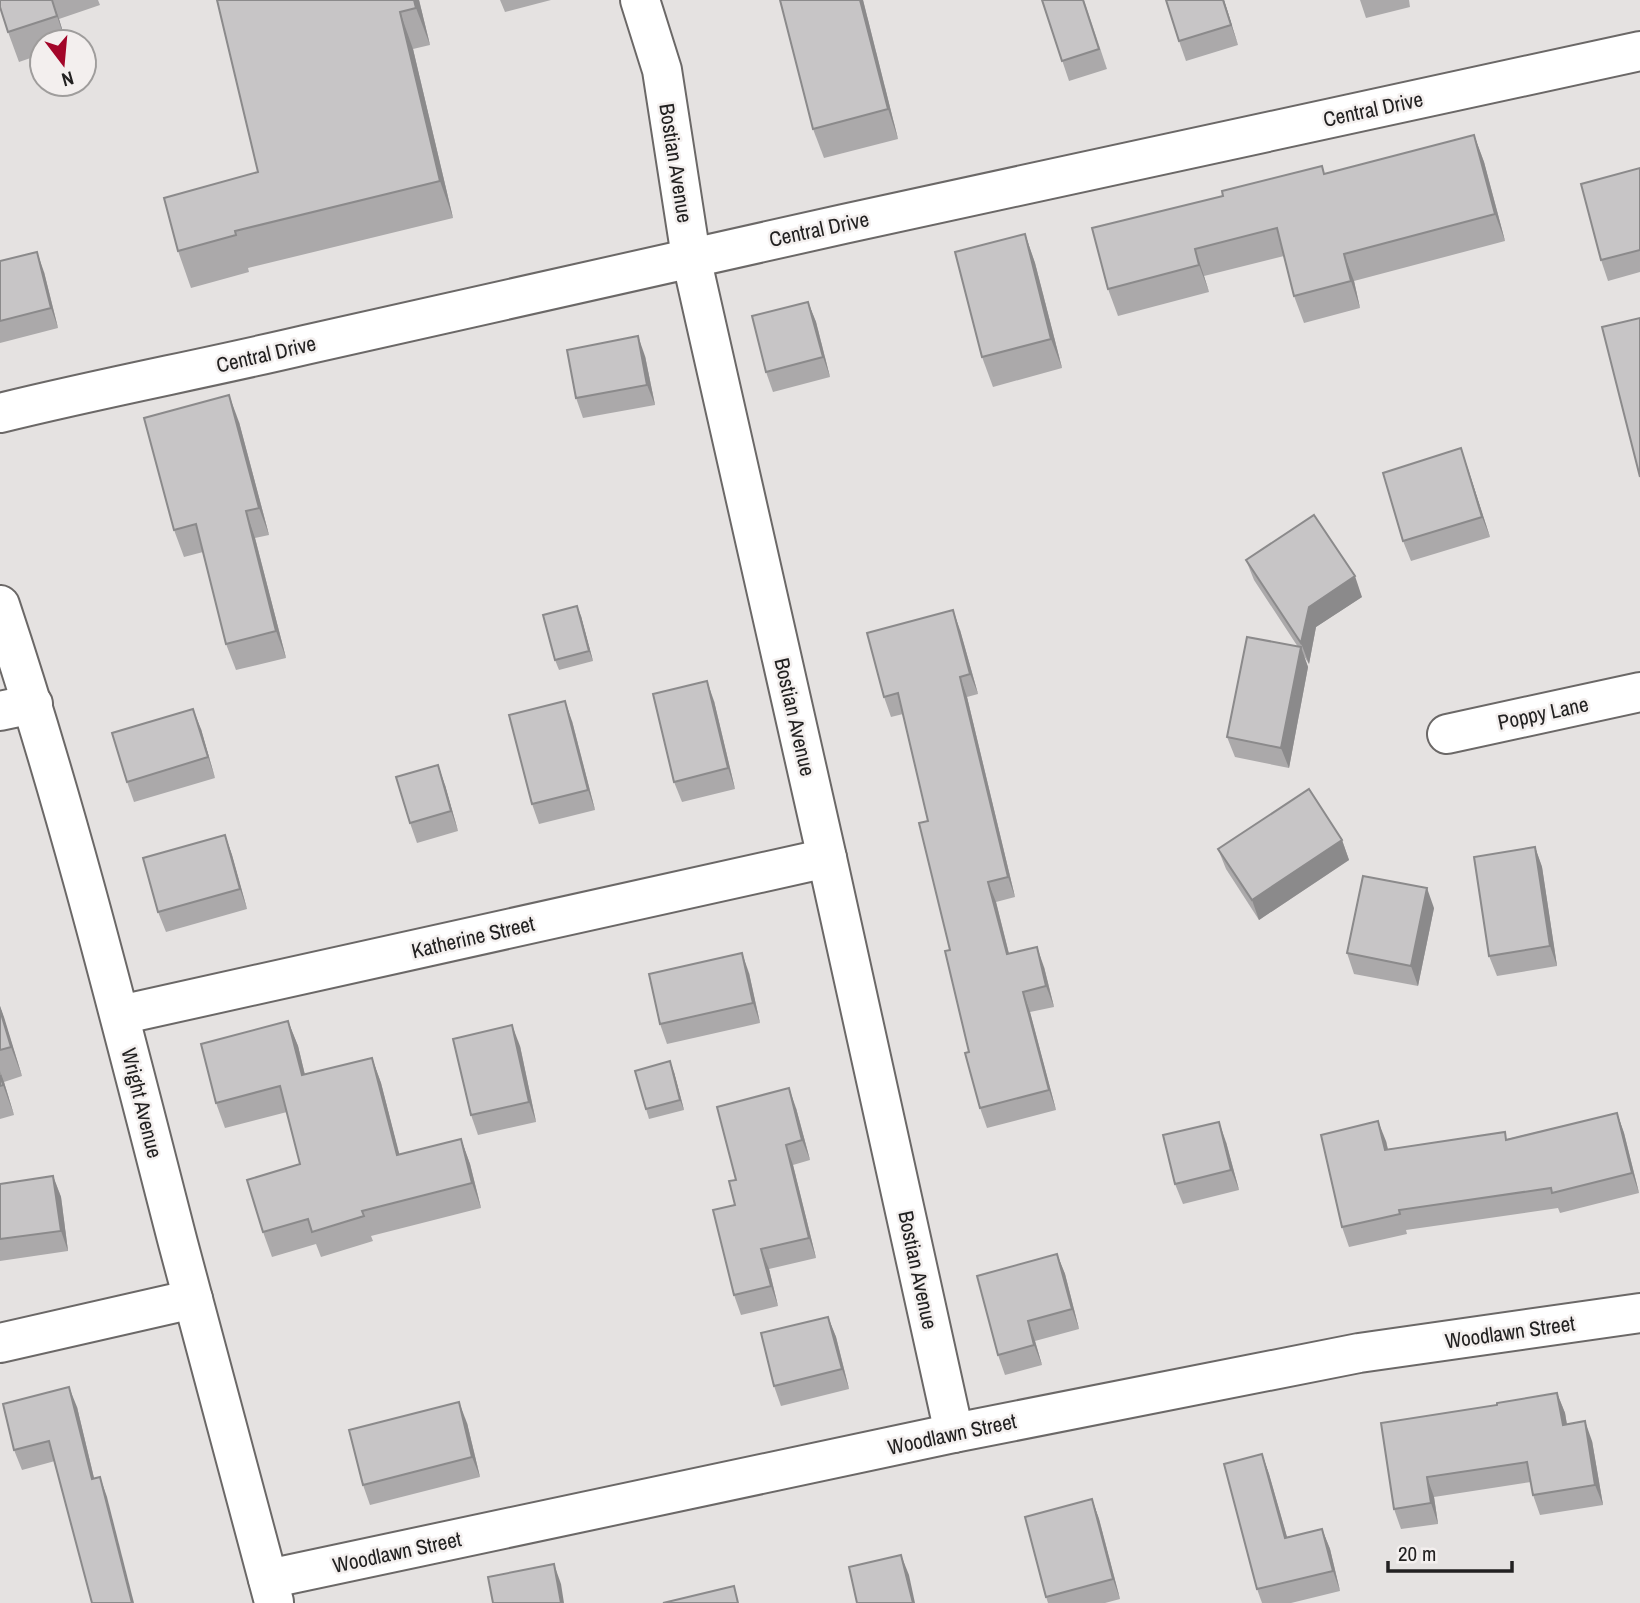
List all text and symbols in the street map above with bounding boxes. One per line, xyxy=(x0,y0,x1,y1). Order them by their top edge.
north arrow xyxy=(28,28,98,98)
text: N xyxy=(59,65,77,93)
street label: Central Drive xyxy=(1320,84,1426,134)
street label: Bostian Avenue xyxy=(652,101,700,225)
street label: Central Drive xyxy=(766,204,872,254)
street label: Central Drive xyxy=(213,328,319,380)
street label: Bostian Avenue xyxy=(767,655,823,779)
street label: Poppy Lane xyxy=(1495,689,1591,737)
street label: Katherine Street xyxy=(409,909,538,965)
street label: Wright Avenue xyxy=(114,1045,170,1161)
street label: Bostian Avenue xyxy=(891,1208,945,1332)
street label: Woodlawn Street xyxy=(1443,1309,1577,1355)
street label: Woodlawn Street xyxy=(885,1406,1019,1462)
street label: Woodlawn Street xyxy=(330,1524,464,1580)
scale bar xyxy=(1388,1530,1512,1574)
text: 20 m xyxy=(1398,1539,1436,1568)

